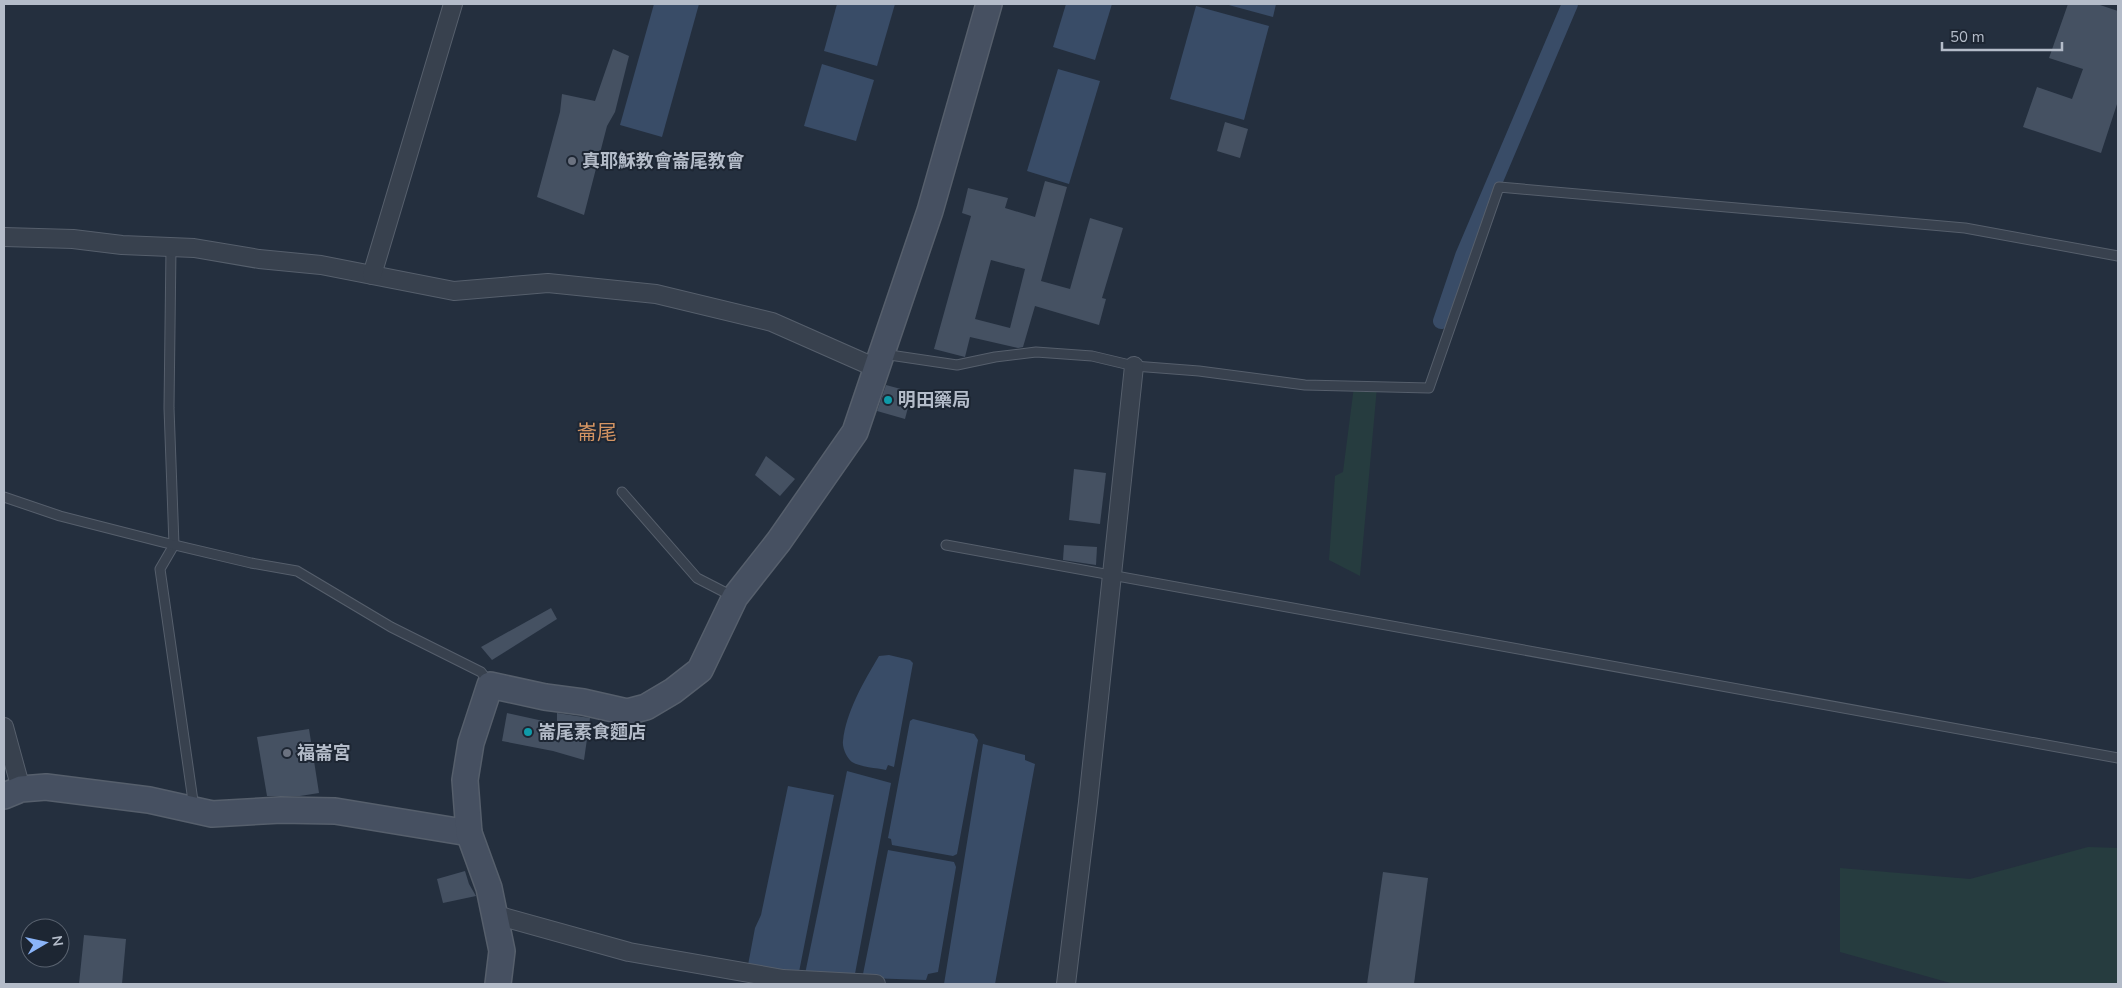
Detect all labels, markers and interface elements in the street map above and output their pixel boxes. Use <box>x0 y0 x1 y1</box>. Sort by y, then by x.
scale bar <box>1942 20 2062 52</box>
text: 50 m <box>1950 27 1985 47</box>
place label: 真耶穌教會崙尾教會 <box>582 149 745 173</box>
marker: 真耶穌教會崙尾教會 <box>566 155 578 167</box>
place label: 明田藥局 <box>898 388 970 412</box>
marker: 明田藥局 <box>882 394 894 406</box>
district label: 崙尾 <box>577 419 617 446</box>
place label: 崙尾素食麵店 <box>538 720 646 744</box>
marker: 崙尾素食麵店 <box>522 726 534 738</box>
place label: 福崙宮 <box>297 741 351 765</box>
marker: 福崙宮 <box>281 747 293 759</box>
north arrow <box>20 918 70 968</box>
text: N <box>47 934 68 948</box>

